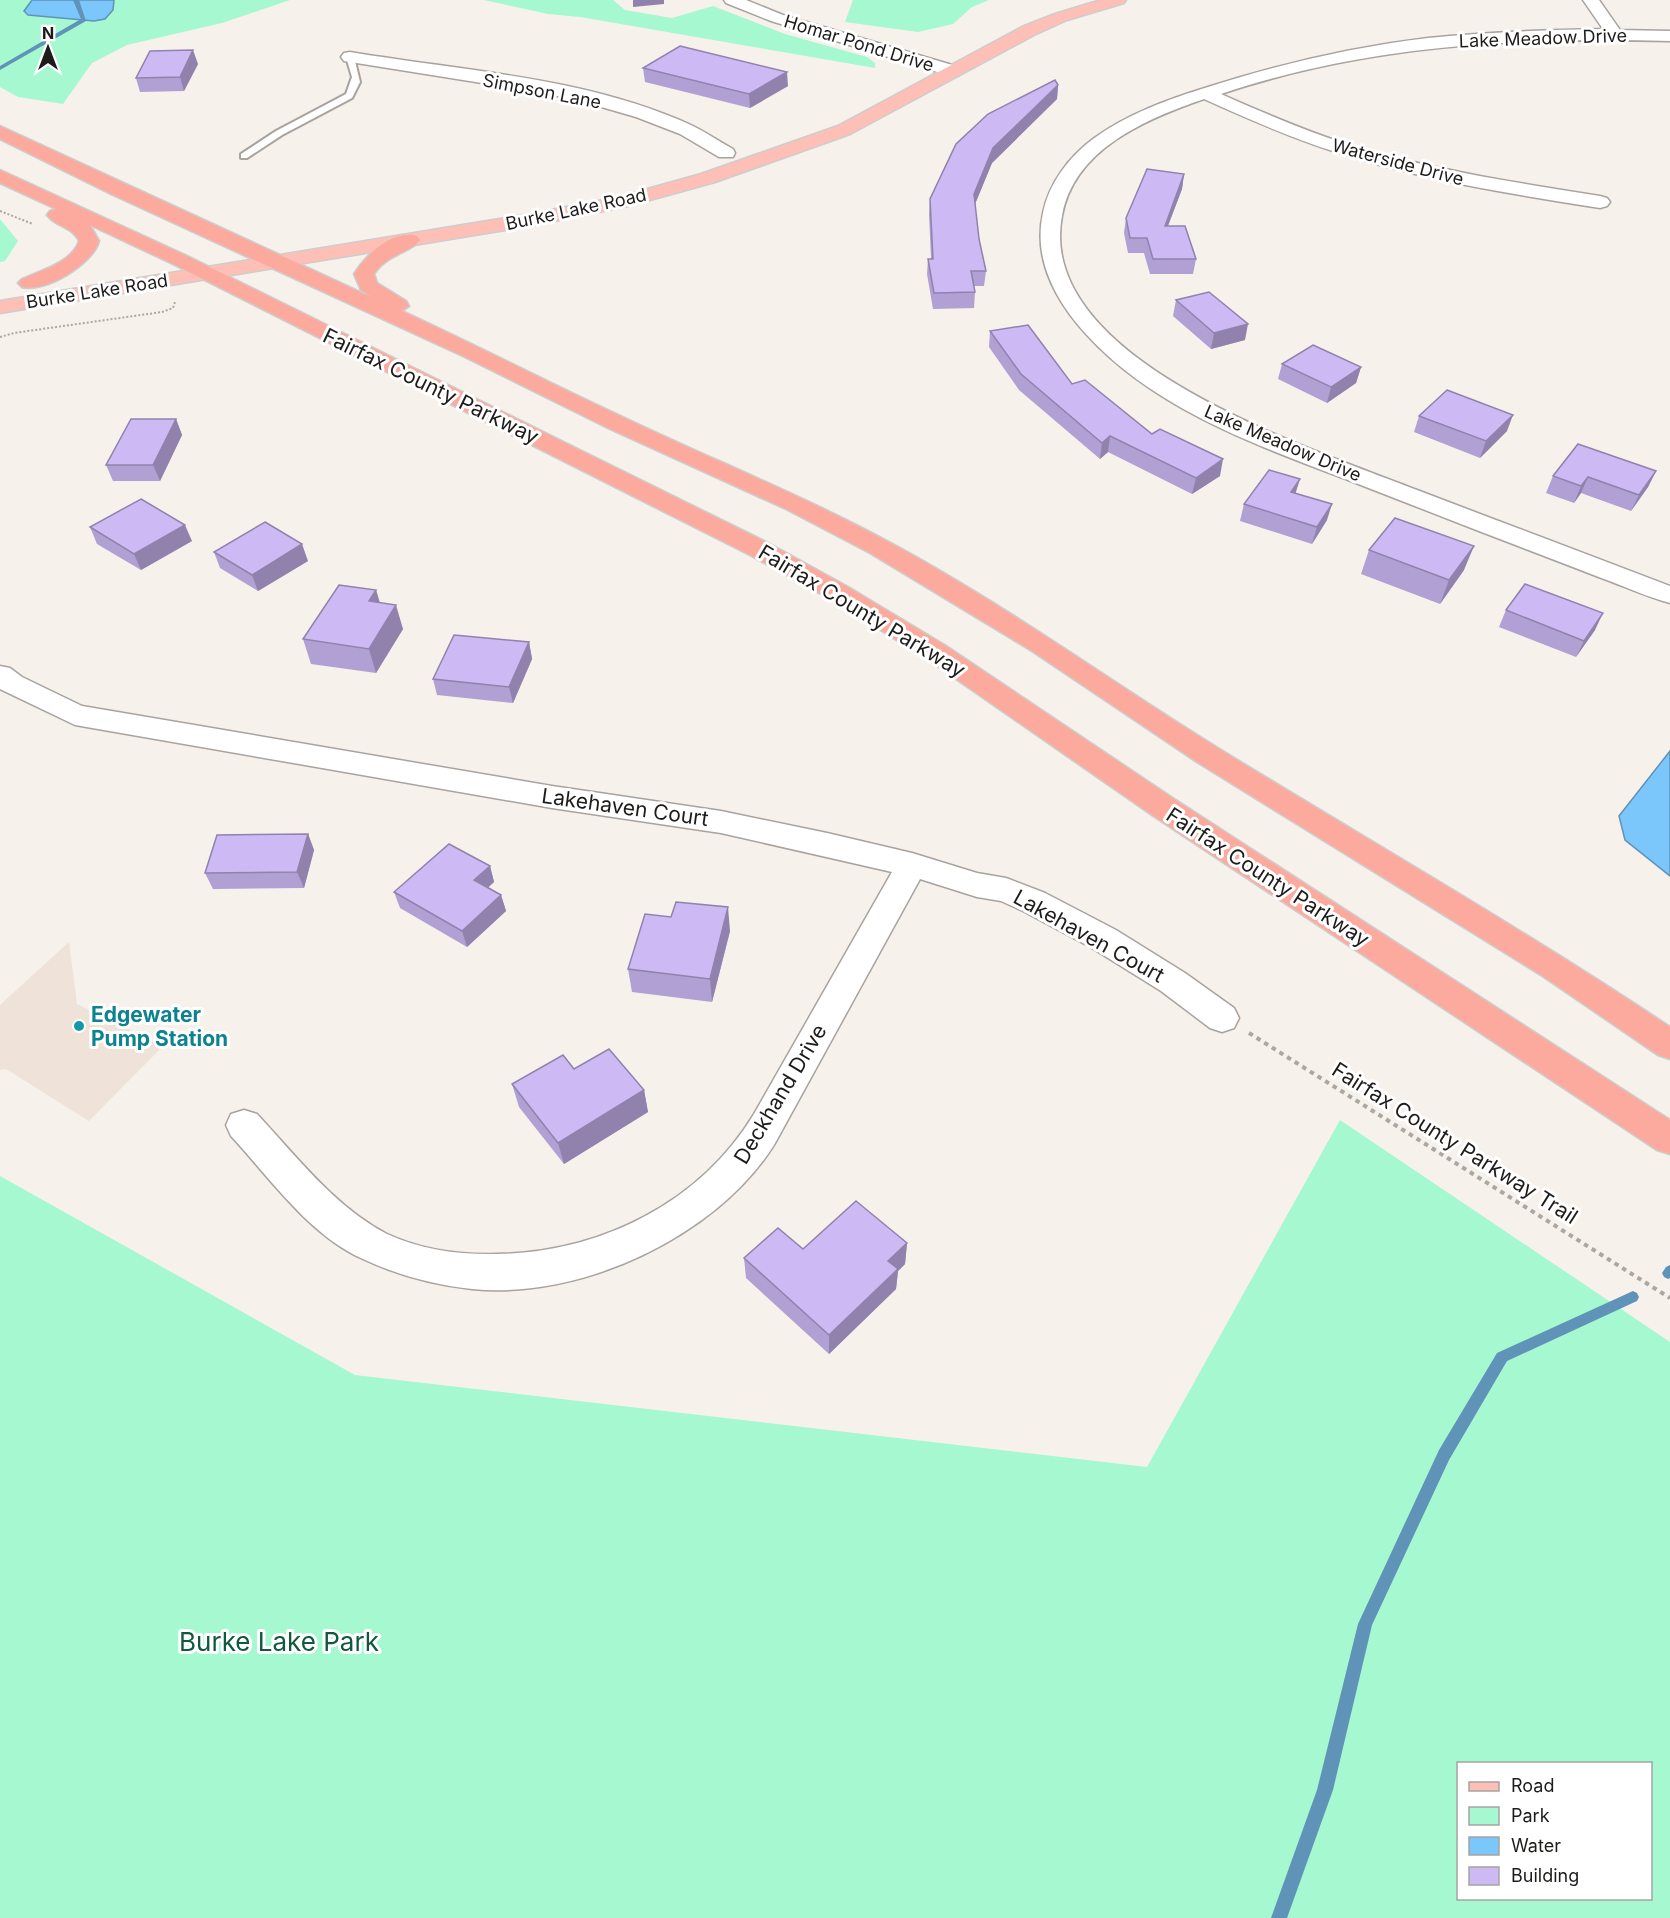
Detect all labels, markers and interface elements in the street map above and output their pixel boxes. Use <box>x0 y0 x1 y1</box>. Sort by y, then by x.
street label: Homar Pond Drive <box>782 10 936 76</box>
north arrow <box>18 18 78 78</box>
text: N <box>42 23 54 43</box>
street label: Lake Meadow Drive <box>1459 25 1627 51</box>
street label: Simpson Lane <box>481 69 603 113</box>
street label: Waterside Drive <box>1330 134 1466 190</box>
street label: Burke Lake Road <box>504 184 648 234</box>
street label: Burke Lake Road <box>25 269 169 313</box>
street label: Fairfax County Parkway <box>319 323 543 449</box>
street label: Lake Meadow Drive <box>1201 400 1365 486</box>
street label: Fairfax County Parkway <box>754 539 970 683</box>
street label: Lakehaven Court <box>540 783 710 831</box>
street label: Fairfax County Parkway <box>1162 802 1374 952</box>
street label: Lakehaven Court <box>1009 884 1169 988</box>
place label: Edgewater Pump Station <box>91 1002 228 1051</box>
marker: Edgewater Pump Station <box>72 1019 86 1033</box>
street label: Deckhand Drive <box>728 1020 832 1168</box>
street label: Fairfax County Parkway Trail <box>1328 1057 1582 1229</box>
park label: Burke Lake Park <box>179 1626 379 1657</box>
legend <box>1457 1762 1652 1900</box>
text: Road <box>1511 1775 1554 1796</box>
text: Park <box>1511 1805 1550 1826</box>
text: Water <box>1511 1835 1561 1856</box>
text: Building <box>1511 1865 1579 1886</box>

